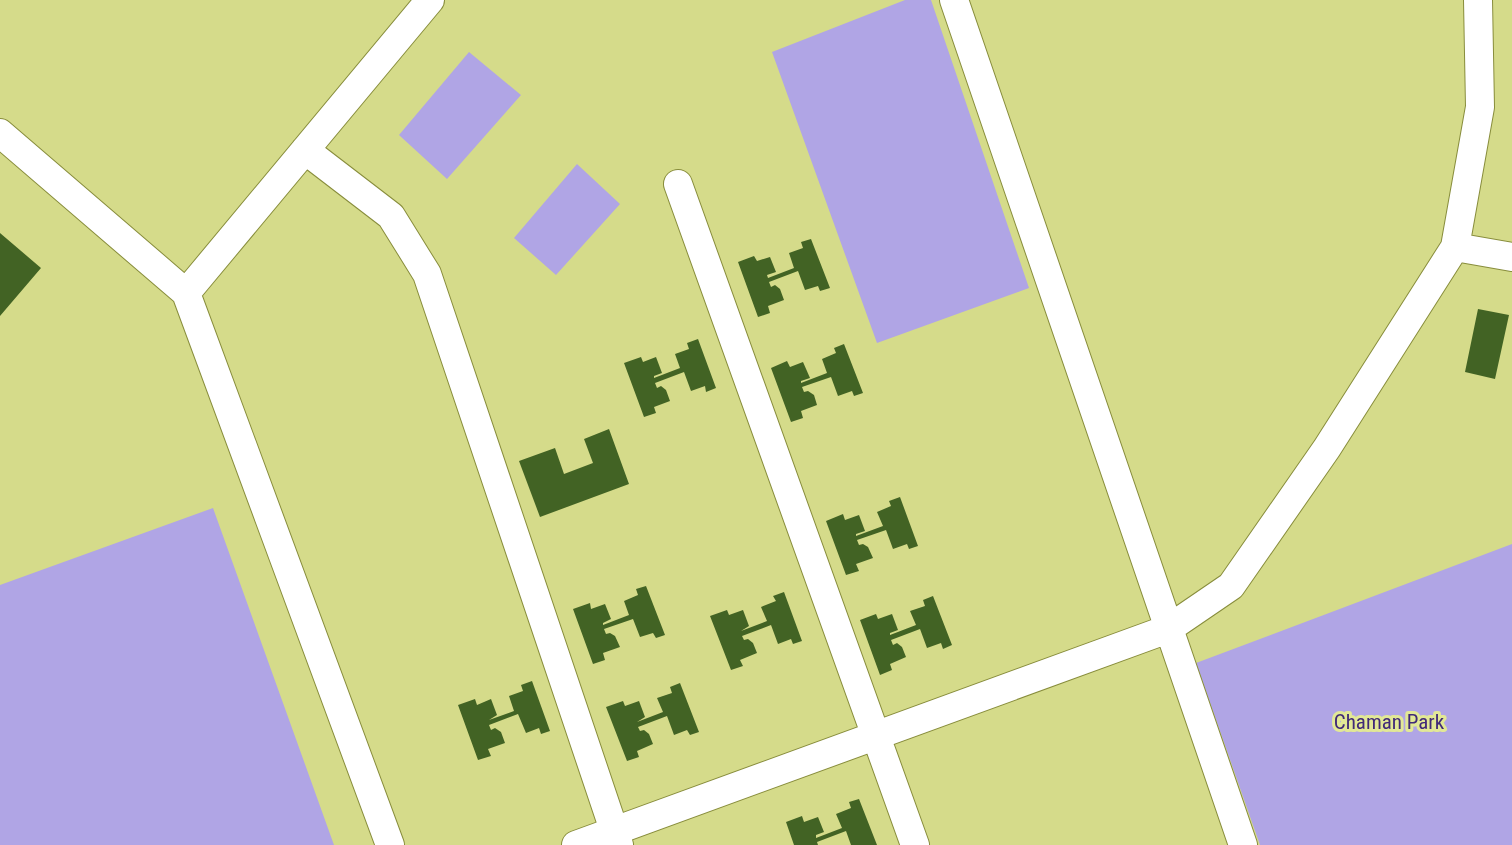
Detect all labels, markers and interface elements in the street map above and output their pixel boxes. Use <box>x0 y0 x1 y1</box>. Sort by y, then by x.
park label: Chaman Park <box>1334 710 1445 734</box>

